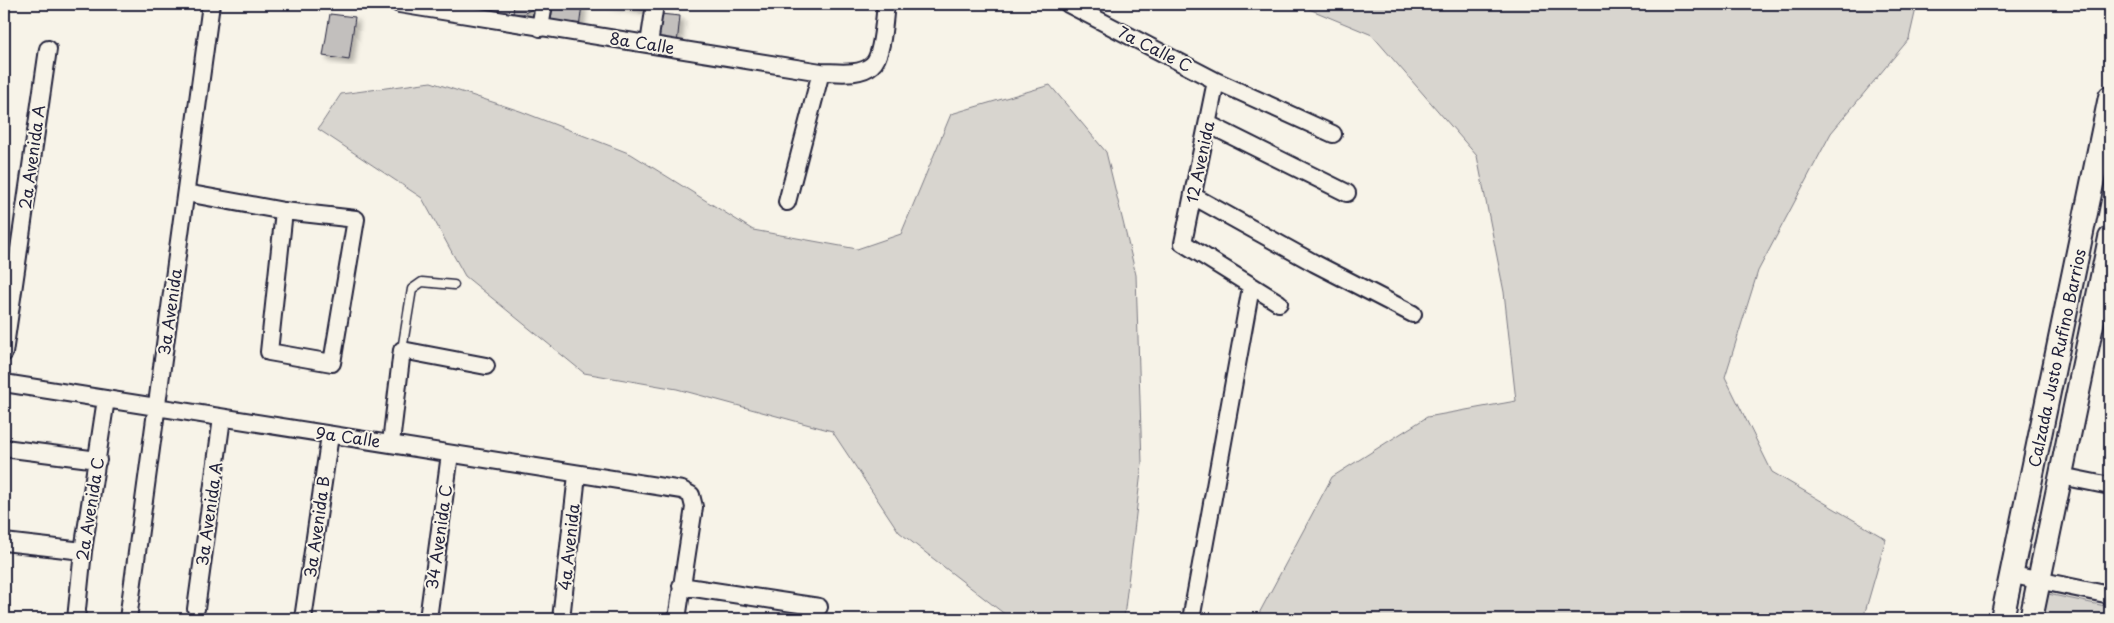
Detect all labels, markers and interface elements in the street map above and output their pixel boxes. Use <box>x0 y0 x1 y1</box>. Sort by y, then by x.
street label: 7a Calle C <box>1114 19 1197 77</box>
street label: 8a Calle <box>608 25 677 59</box>
street label: 2a Avenida A <box>12 103 50 211</box>
street label: 12 Avenida <box>1179 119 1219 205</box>
street label: Calzada Justo Rufino Barrios <box>2021 246 2091 469</box>
street label: 3a Avenida <box>151 267 187 357</box>
street label: 9a Calle <box>314 420 382 452</box>
street label: 2a Avenida C <box>69 455 109 562</box>
street label: 3a Avenida A <box>189 460 227 568</box>
street label: 3a Avenida B <box>297 474 335 579</box>
street label: 34 Avenida C <box>419 483 457 591</box>
street label: 4a Avenida <box>552 502 584 591</box>

